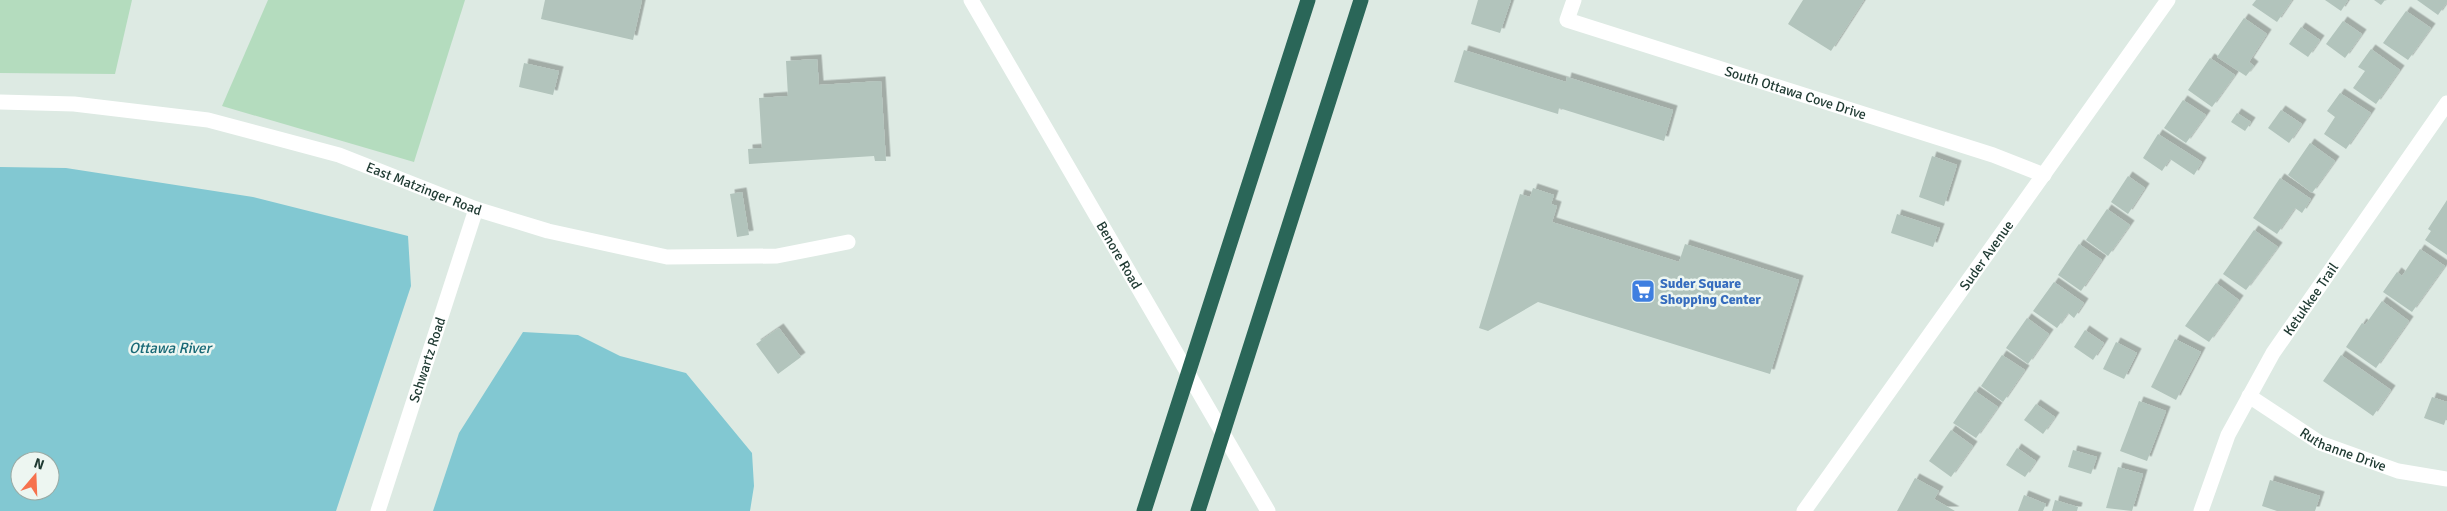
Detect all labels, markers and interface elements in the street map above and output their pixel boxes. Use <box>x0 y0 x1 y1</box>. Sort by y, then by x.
street label: South Ottawa Cove Drive <box>1722 63 1868 123</box>
street label: East Matzinger Road <box>364 159 484 219</box>
street label: Suder Avenue <box>1956 217 2017 294</box>
street label: Benore Road <box>1093 218 1145 292</box>
street label: Ketukkee Trail <box>2280 260 2342 339</box>
place label: Suder Square Shopping Center <box>1660 275 1761 308</box>
supermarket icon: Suder Square Shopping Center <box>1630 278 1656 304</box>
street label: Schwartz Road <box>406 315 449 405</box>
water label: Ottawa River <box>129 339 213 357</box>
street label: Ruthanne Drive <box>2296 424 2389 475</box>
north arrow <box>10 451 60 501</box>
text: N <box>32 455 46 474</box>

